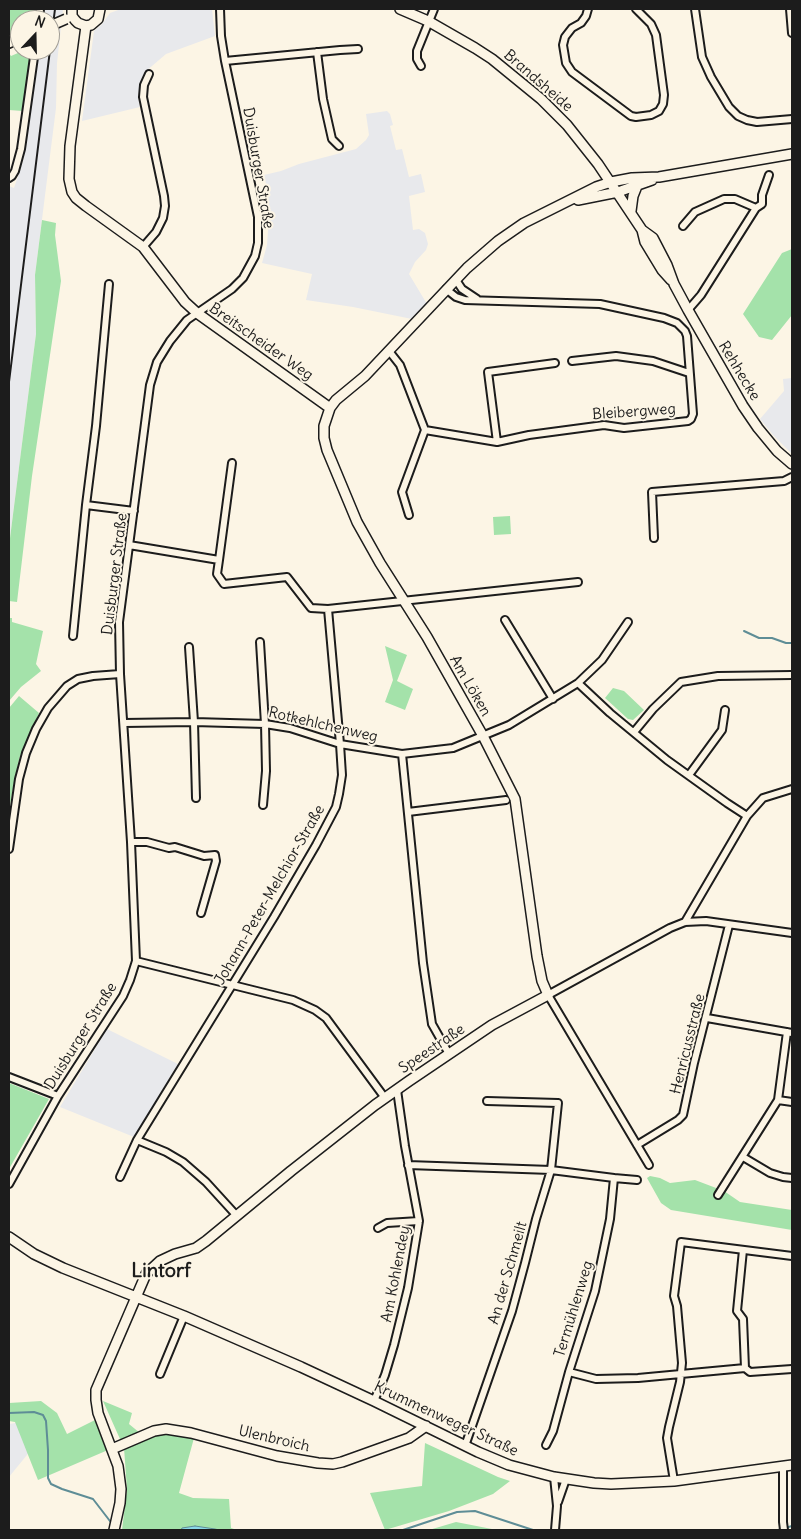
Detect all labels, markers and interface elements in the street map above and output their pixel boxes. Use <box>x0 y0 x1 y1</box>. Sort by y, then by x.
north arrow <box>10 10 60 60</box>
text: N <box>32 12 48 32</box>
street label: Brandsheide <box>500 46 576 116</box>
street label: Duisburger Straße <box>238 106 278 230</box>
street label: Breitscheider Weg <box>206 299 316 385</box>
street label: Rehhecke <box>714 338 764 404</box>
street label: Bleibergweg <box>592 400 676 424</box>
street label: Duisburger Straße <box>99 512 131 636</box>
street label: Am Löken <box>445 652 495 720</box>
street label: Rotkehlchenweg <box>267 704 379 746</box>
street label: Johann-Peter-Melchior-Straße <box>211 802 329 988</box>
street label: Duisburger Straße <box>41 979 121 1093</box>
street label: Henricusstraße <box>667 992 709 1096</box>
street label: Speestraße <box>396 1020 468 1078</box>
street label: An der Schmeilt <box>485 1220 531 1326</box>
street label: Am Kohlendey <box>378 1224 414 1324</box>
district label: Lintorf <box>131 1259 191 1283</box>
street label: Termühlenweg <box>551 1259 597 1359</box>
street label: Krummenweger Straße <box>371 1378 521 1460</box>
street label: Ulenbroich <box>237 1422 311 1456</box>

